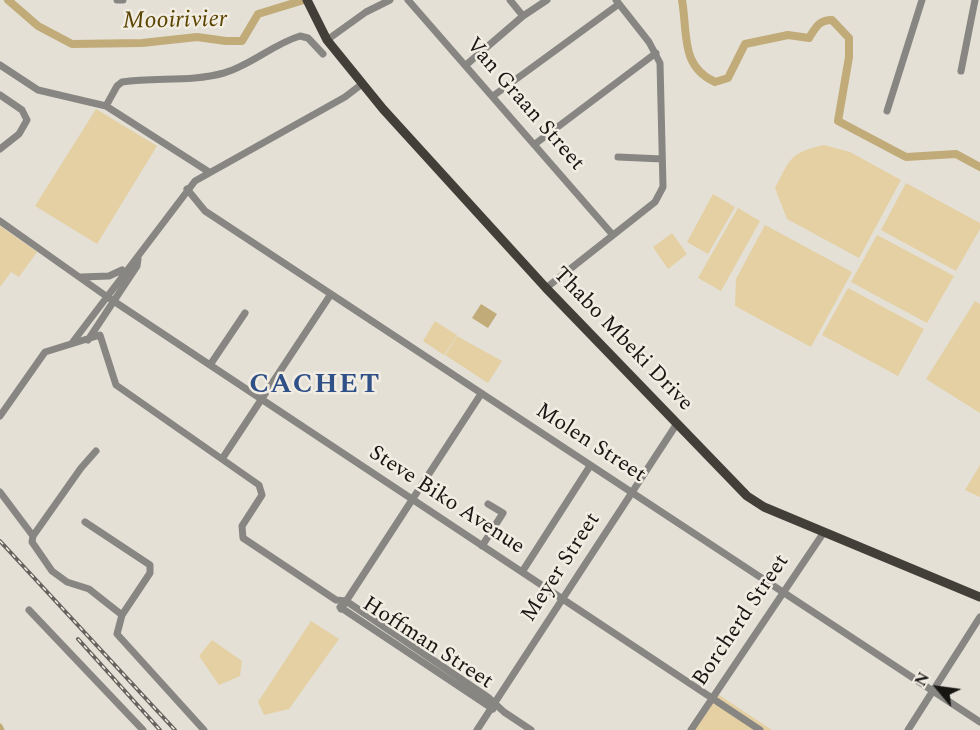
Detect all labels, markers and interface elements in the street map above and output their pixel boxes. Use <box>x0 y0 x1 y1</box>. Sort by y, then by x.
water label: Mooirivier <box>122 7 228 37</box>
street label: Van Graan Street <box>459 33 589 177</box>
street label: Thabo Mbeki Drive <box>546 262 698 418</box>
district label: CACHET <box>249 370 381 404</box>
street label: Molen Street <box>530 399 650 489</box>
street label: Steve Biko Avenue <box>363 441 529 561</box>
street label: Meyer Street <box>517 508 607 628</box>
street label: Borcherd Street <box>688 550 796 692</box>
street label: Hoffman Street <box>357 592 497 696</box>
north arrow <box>908 658 968 718</box>
text: N <box>909 668 936 691</box>

